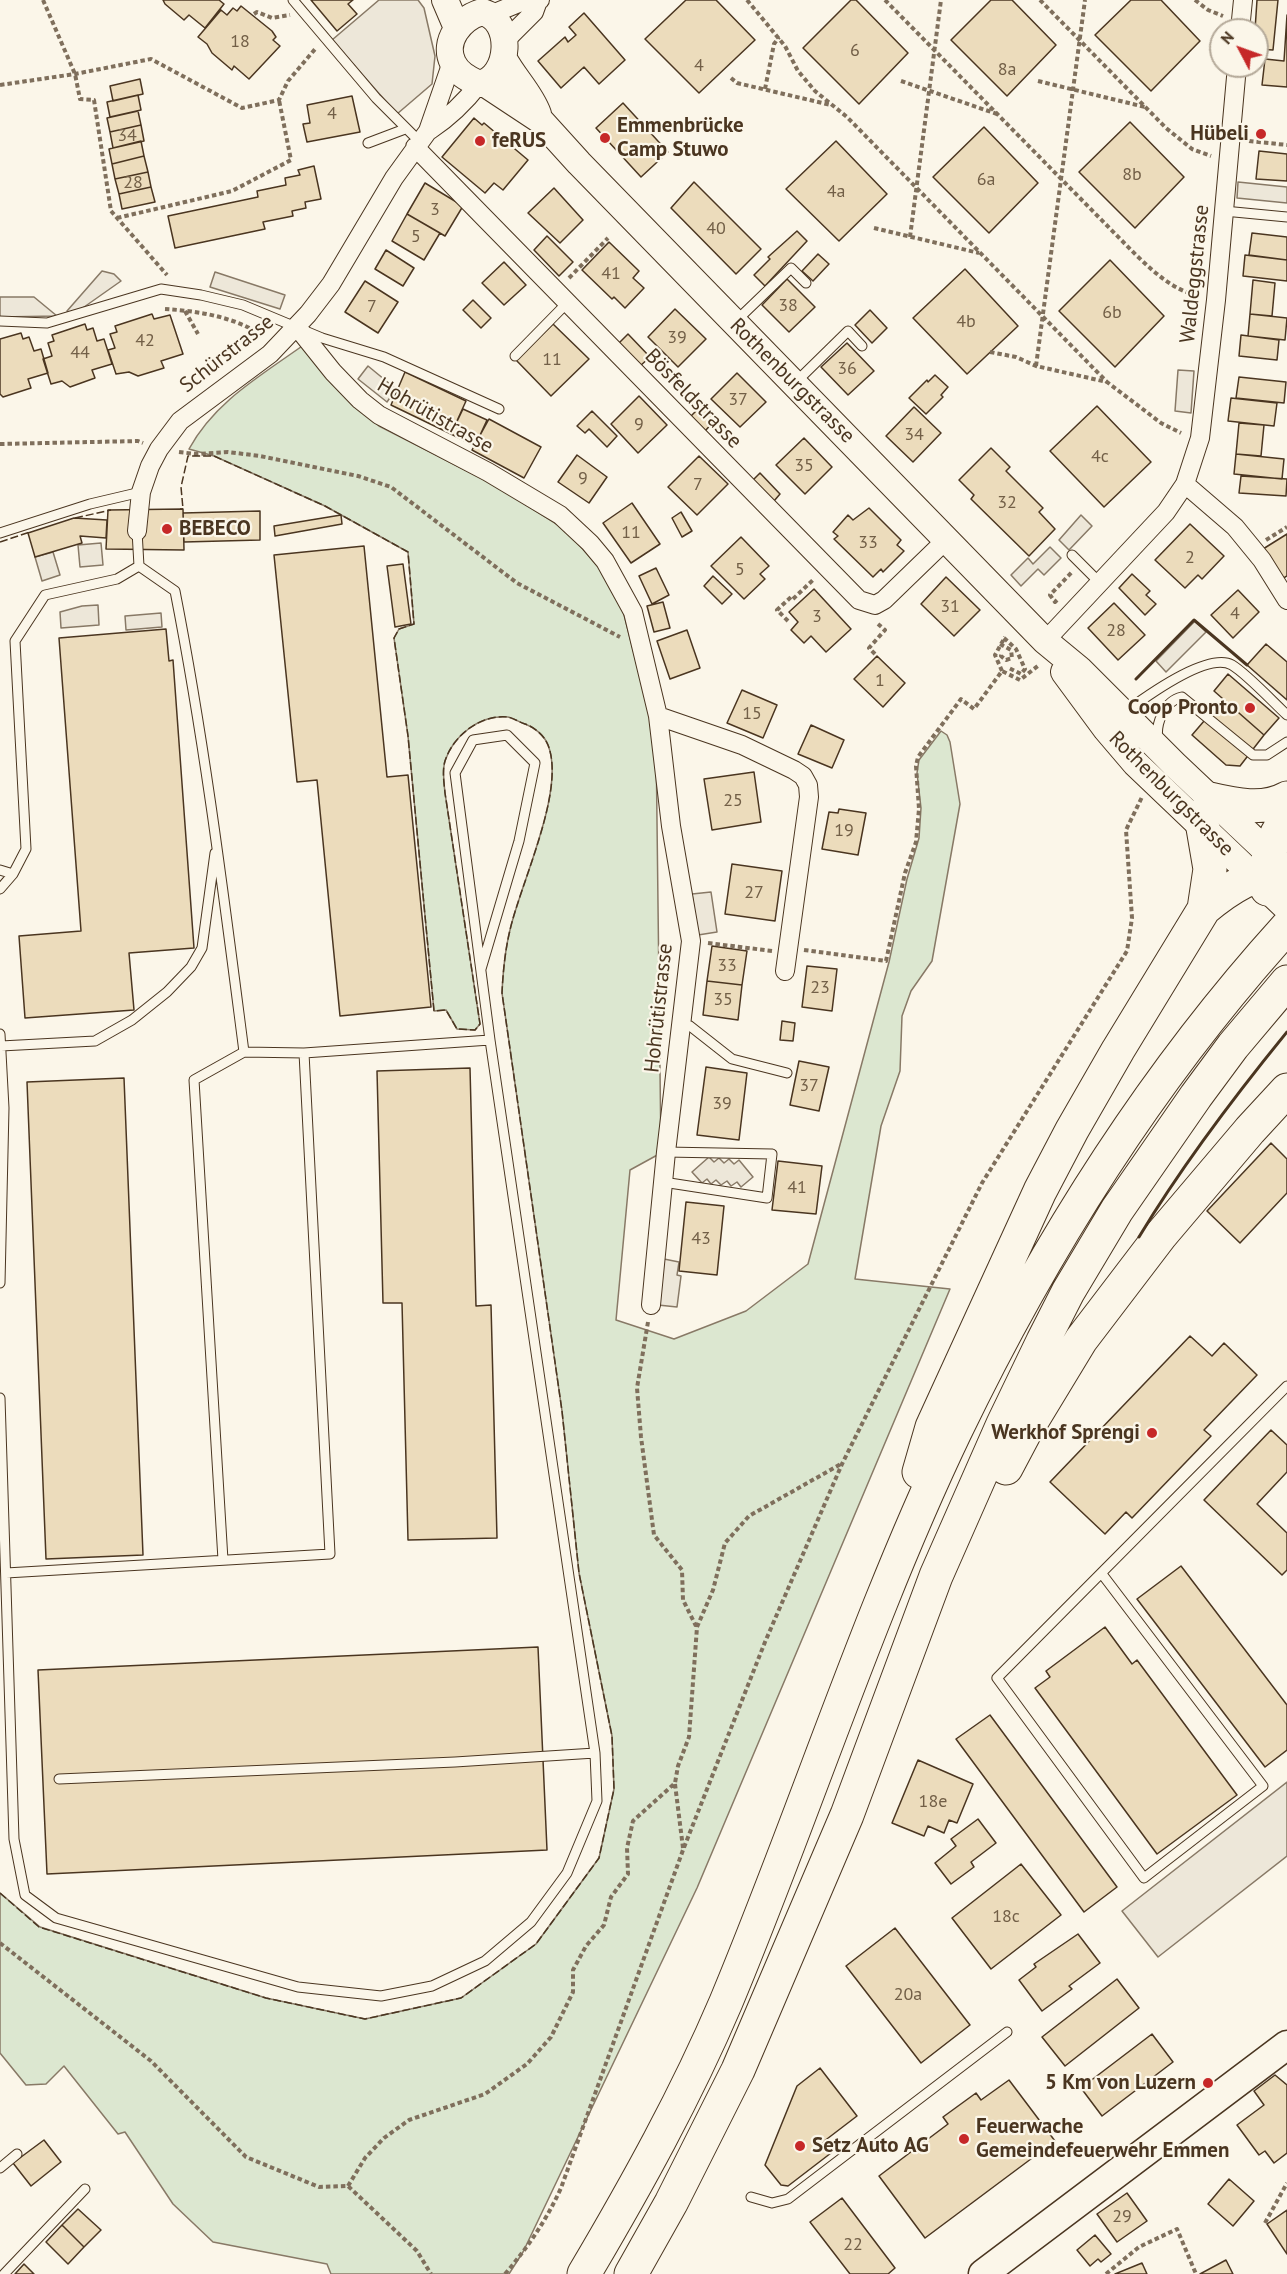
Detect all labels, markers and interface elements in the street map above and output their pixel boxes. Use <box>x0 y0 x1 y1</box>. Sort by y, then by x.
north arrow <box>1209 18 1269 78</box>
text: N <box>1216 27 1238 48</box>
house number: 18 <box>230 31 250 53</box>
house number: 6 <box>850 40 860 62</box>
house number: 4 <box>694 55 704 77</box>
house number: 8a <box>998 59 1016 81</box>
house number: 4 <box>327 103 337 125</box>
place label: Emmenbrücke Camp Stuwo <box>617 113 744 163</box>
place label: Hübeli <box>1190 121 1249 147</box>
house number: 34 <box>117 125 137 147</box>
marker: Hübeli <box>1254 127 1268 141</box>
place label: feRUS <box>492 128 546 154</box>
marker: Emmenbrücke Camp Stuwo <box>598 131 612 145</box>
marker: feRUS <box>473 134 487 148</box>
house number: 8b <box>1122 164 1142 186</box>
house number: 6a <box>977 169 995 191</box>
house number: 28 <box>123 172 143 194</box>
house number: 4a <box>827 181 845 203</box>
house number: 3 <box>430 199 440 221</box>
street label: Waldeggstrasse <box>1175 203 1215 345</box>
house number: 40 <box>706 218 726 240</box>
house number: 5 <box>411 226 421 248</box>
house number: 41 <box>601 263 621 285</box>
house number: 38 <box>778 295 798 317</box>
house number: 7 <box>367 296 377 318</box>
house number: 6b <box>1102 302 1122 324</box>
street label: Schürstrasse <box>175 309 279 399</box>
house number: 4b <box>956 311 976 333</box>
street label: Rothenburgstrasse <box>724 313 860 449</box>
house number: 39 <box>667 327 687 349</box>
house number: 42 <box>135 330 155 352</box>
house number: 44 <box>70 342 90 364</box>
street label: Bösfeldstrasse <box>639 344 747 454</box>
house number: 11 <box>542 349 562 371</box>
house number: 36 <box>837 358 857 380</box>
street label: Hohrütistrasse <box>372 373 498 459</box>
house number: 37 <box>728 389 748 411</box>
house number: 9 <box>634 414 644 436</box>
house number: 34 <box>904 424 924 446</box>
house number: 4c <box>1091 446 1109 468</box>
house number: 35 <box>794 455 814 477</box>
house number: 9 <box>578 468 588 490</box>
house number: 7 <box>693 474 703 496</box>
house number: 32 <box>997 492 1017 514</box>
place label: BEBECO <box>179 516 251 542</box>
marker: BEBECO <box>160 522 174 536</box>
house number: 11 <box>621 522 641 544</box>
house number: 33 <box>858 532 878 554</box>
house number: 2 <box>1185 547 1195 569</box>
house number: 5 <box>735 559 745 581</box>
house number: 31 <box>940 596 960 618</box>
house number: 4 <box>1230 603 1240 625</box>
house number: 3 <box>812 606 822 628</box>
house number: 28 <box>1106 620 1126 642</box>
house number: 1 <box>875 670 885 692</box>
place label: Coop Pronto <box>1128 695 1238 721</box>
marker: Coop Pronto <box>1243 701 1257 715</box>
house number: 15 <box>742 703 762 725</box>
street label: Rothenburgstrasse <box>1103 726 1239 862</box>
house number: 25 <box>723 790 743 812</box>
house number: 19 <box>834 820 854 842</box>
house number: 27 <box>744 882 764 904</box>
street label: Hohrütistrasse <box>640 942 678 1074</box>
house number: 33 <box>717 955 737 977</box>
house number: 23 <box>810 977 830 999</box>
house number: 35 <box>713 989 733 1011</box>
house number: 37 <box>799 1075 819 1097</box>
house number: 39 <box>712 1093 732 1115</box>
house number: 41 <box>787 1177 807 1199</box>
house number: 43 <box>691 1228 711 1250</box>
place label: Werkhof Sprengi <box>991 1420 1140 1446</box>
marker: Werkhof Sprengi <box>1145 1426 1159 1440</box>
house number: 18e <box>919 1791 947 1813</box>
house number: 18c <box>992 1906 1020 1928</box>
house number: 20a <box>894 1984 922 2006</box>
place label: 5 Km von Luzern <box>1045 2070 1196 2096</box>
marker: 5 Km von Luzern <box>1201 2076 1215 2090</box>
place label: Feuerwache Gemeindefeuerwehr Emmen <box>976 2114 1229 2164</box>
marker: Feuerwache Gemeindefeuerwehr Emmen <box>957 2132 971 2146</box>
place label: Setz Auto AG <box>812 2133 929 2159</box>
marker: Setz Auto AG <box>793 2139 807 2153</box>
house number: 29 <box>1112 2206 1132 2228</box>
house number: 22 <box>843 2234 863 2256</box>

